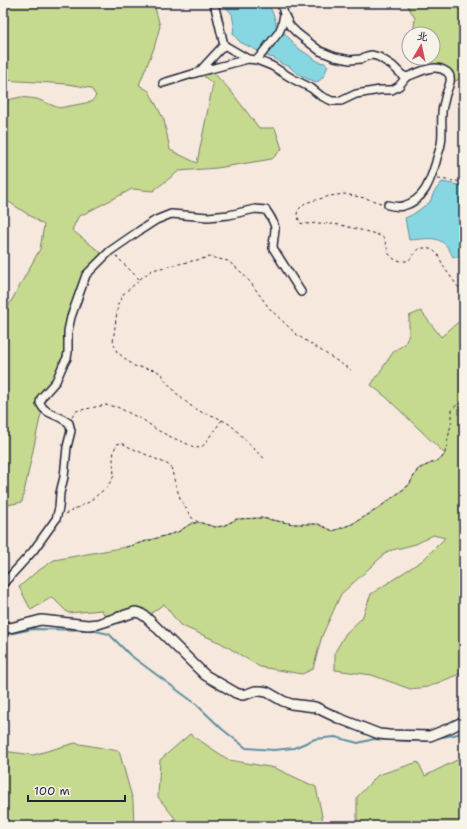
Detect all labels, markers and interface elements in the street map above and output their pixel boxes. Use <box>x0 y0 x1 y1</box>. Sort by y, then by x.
north arrow <box>401 26 441 66</box>
text: 北 <box>416 28 429 45</box>
scale bar <box>28 777 125 803</box>
text: 100 m <box>34 783 70 799</box>

